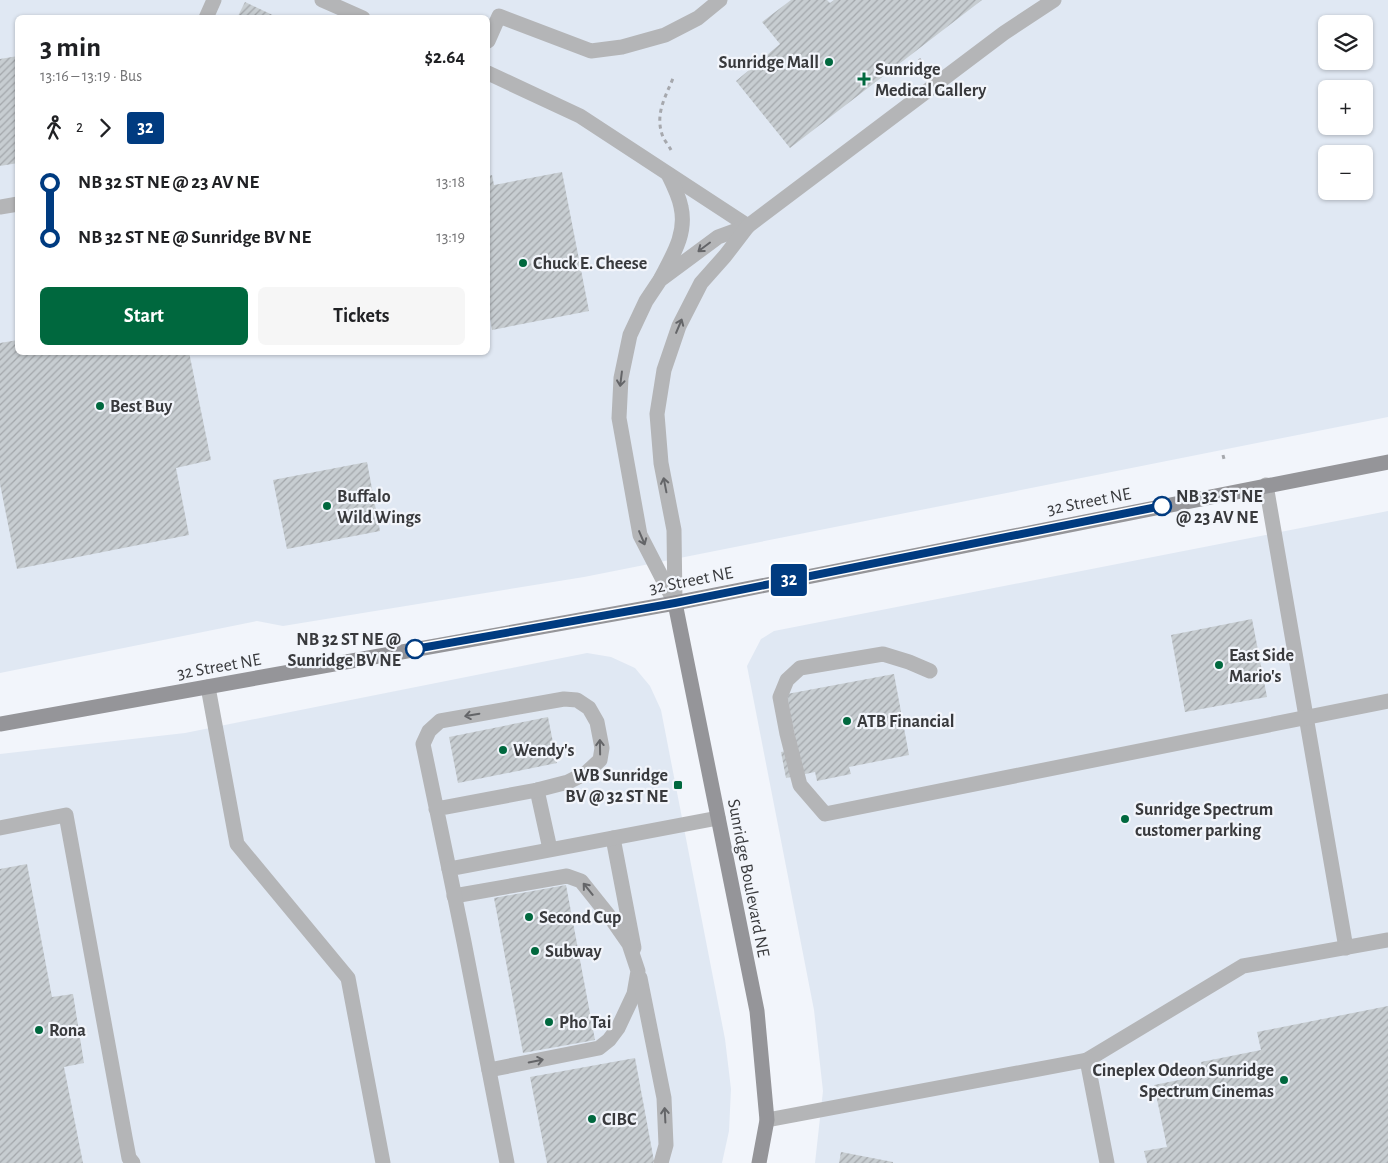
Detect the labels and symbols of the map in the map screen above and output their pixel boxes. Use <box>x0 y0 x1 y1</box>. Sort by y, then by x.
place label: Sunridge Mall <box>718 54 819 72</box>
marker: Sunridge Mall <box>823 56 835 68</box>
place label: Sunridge Medical Gallery <box>875 61 987 100</box>
marker: Sunridge Medical Gallery <box>857 72 871 86</box>
one-way arrow <box>698 241 711 252</box>
place label: Chuck E. Cheese <box>533 255 647 273</box>
marker: Chuck E. Cheese <box>517 257 529 269</box>
one-way arrow <box>675 319 685 334</box>
one-way arrow <box>616 370 626 386</box>
place label: Best Buy <box>110 398 173 416</box>
marker: Best Buy <box>94 400 106 412</box>
one-way arrow <box>660 477 670 493</box>
street label: 32 Street NE <box>1046 485 1133 519</box>
place label: Buffalo Wild Wings <box>337 488 421 527</box>
place label: NB 32 ST NE @ 23 AV NE <box>1176 488 1263 527</box>
marker: NB 32 ST NE @ 23 AV NE <box>1152 496 1172 516</box>
marker: Buffalo Wild Wings <box>321 500 333 512</box>
one-way arrow <box>638 530 648 545</box>
street label: 32 Street NE <box>648 564 735 598</box>
line badge: 32 <box>766 564 812 596</box>
place label: NB 32 ST NE @ Sunridge BV NE <box>287 631 401 670</box>
marker: NB 32 ST NE @ Sunridge BV NE <box>405 639 425 659</box>
place label: East Side Mario's <box>1229 647 1294 686</box>
street label: 32 Street NE <box>176 651 263 683</box>
marker: East Side Mario's <box>1213 659 1225 671</box>
one-way arrow <box>464 711 480 721</box>
place label: ATB Financial <box>857 713 955 731</box>
marker: ATB Financial <box>841 715 853 727</box>
one-way arrow <box>596 740 605 756</box>
place label: Wendy's <box>513 742 575 760</box>
marker: Wendy's <box>497 744 509 756</box>
place label: WB Sunridge BV @ 32 ST NE <box>565 767 668 806</box>
marker: WB Sunridge BV @ 32 ST NE <box>672 779 684 791</box>
street label: Sunridge Boulevard NE <box>724 797 772 959</box>
place label: Sunridge Spectrum customer parking <box>1135 801 1273 840</box>
marker: Sunridge Spectrum customer parking <box>1119 813 1131 825</box>
one-way arrow <box>582 883 593 896</box>
place label: Second Cup <box>539 909 621 927</box>
marker: Second Cup <box>523 911 535 923</box>
place label: Subway <box>545 943 602 961</box>
marker: Subway <box>529 945 541 957</box>
place label: Pho Tai <box>559 1014 611 1032</box>
marker: Pho Tai <box>543 1016 555 1028</box>
place label: Rona <box>49 1022 86 1040</box>
marker: Rona <box>33 1024 45 1036</box>
one-way arrow <box>528 1055 544 1065</box>
place label: Cineplex Odeon Sunridge Spectrum Cinemas <box>1092 1062 1274 1101</box>
marker: Cineplex Odeon Sunridge Spectrum Cinemas <box>1278 1074 1290 1086</box>
one-way arrow <box>660 1107 669 1123</box>
place label: CIBC <box>602 1111 637 1129</box>
marker: CIBC <box>586 1113 598 1125</box>

